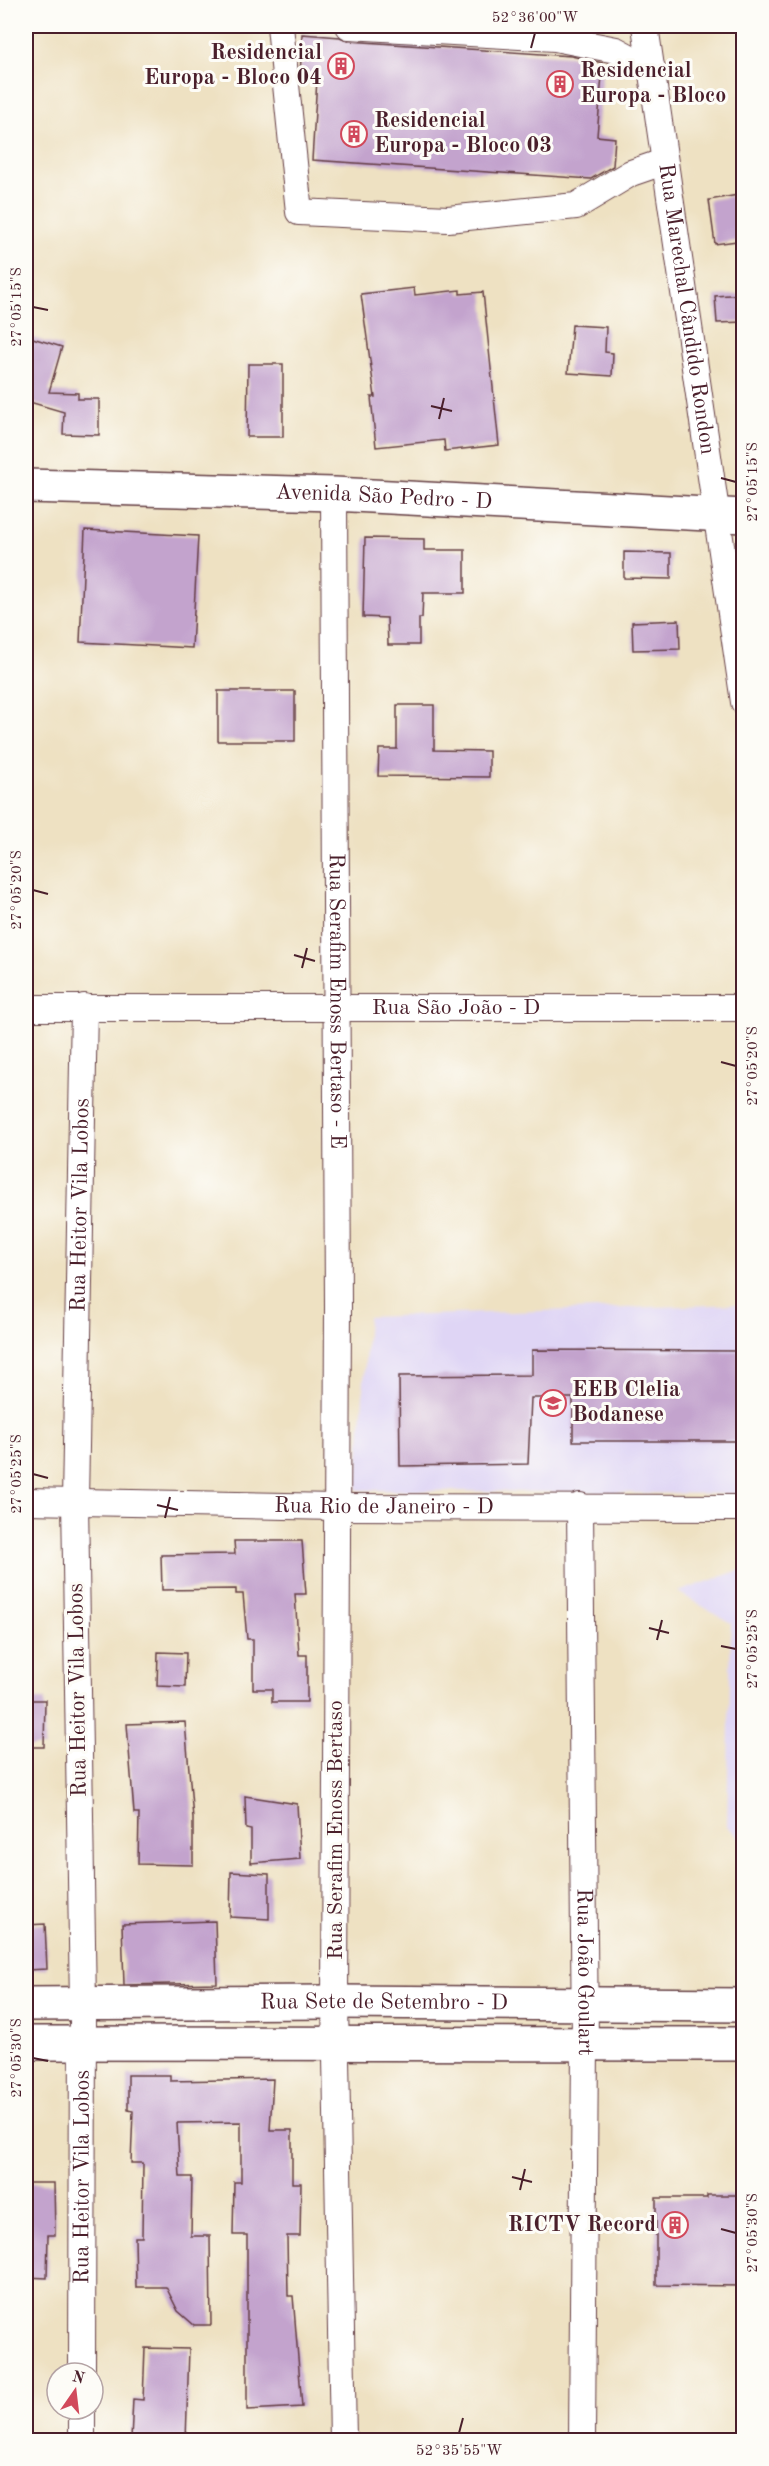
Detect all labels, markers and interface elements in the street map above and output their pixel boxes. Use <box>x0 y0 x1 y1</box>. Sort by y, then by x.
text: 52°36'00"W <box>492 11 578 26</box>
place label: Residencial Europa - Bloco 04 <box>144 42 322 89</box>
building icon: Residencial Europa - Bloco 04 <box>326 51 356 81</box>
place label: Residencial Europa - Bloco <box>580 60 726 107</box>
building icon: Residencial Europa - Bloco <box>545 69 575 99</box>
place label: Residencial Europa - Bloco 03 <box>374 110 552 157</box>
building icon: Residencial Europa - Bloco 03 <box>339 119 369 149</box>
street label: Rua Marechal Cândido Rondon <box>654 162 719 456</box>
text: 27°05'15"S <box>10 267 25 347</box>
text: 27°05'15"S <box>746 442 761 522</box>
street label: Avenida São Pedro - D <box>275 481 493 513</box>
text: 27°05'20"S <box>10 850 25 930</box>
street label: Rua Serafim Enoss Bertaso - E <box>325 853 348 1149</box>
street label: Rua São João - D <box>372 997 540 1019</box>
text: 27°05'20"S <box>746 1026 761 1106</box>
street label: Rua Heitor Vila Lobos <box>67 1098 93 1312</box>
place label: EEB Clelia Bodanese <box>572 1379 680 1426</box>
school or university icon: EEB Clelia Bodanese <box>538 1388 568 1418</box>
text: 27°05'25"S <box>10 1434 25 1514</box>
street label: Rua Rio de Janeiro - D <box>274 1495 494 1518</box>
street label: Rua Heitor Vila Lobos <box>65 1583 91 1797</box>
text: 27°05'25"S <box>746 1609 761 1689</box>
street label: Rua Serafim Enoss Bertaso <box>325 1700 347 1960</box>
street label: Rua João Goulart <box>573 1888 596 2056</box>
street label: Rua Sete de Setembro - D <box>260 1991 508 2014</box>
text: 27°05'30"S <box>10 2018 25 2098</box>
street label: Rua Heitor Vila Lobos <box>71 2070 94 2284</box>
text: 27°05'30"S <box>746 2193 761 2273</box>
building icon: RICTV Record <box>660 2210 690 2240</box>
place label: RICTV Record <box>508 2214 656 2236</box>
north arrow <box>45 2361 105 2421</box>
text: N <box>70 2369 87 2388</box>
text: 52°35'55"W <box>416 2444 502 2459</box>

